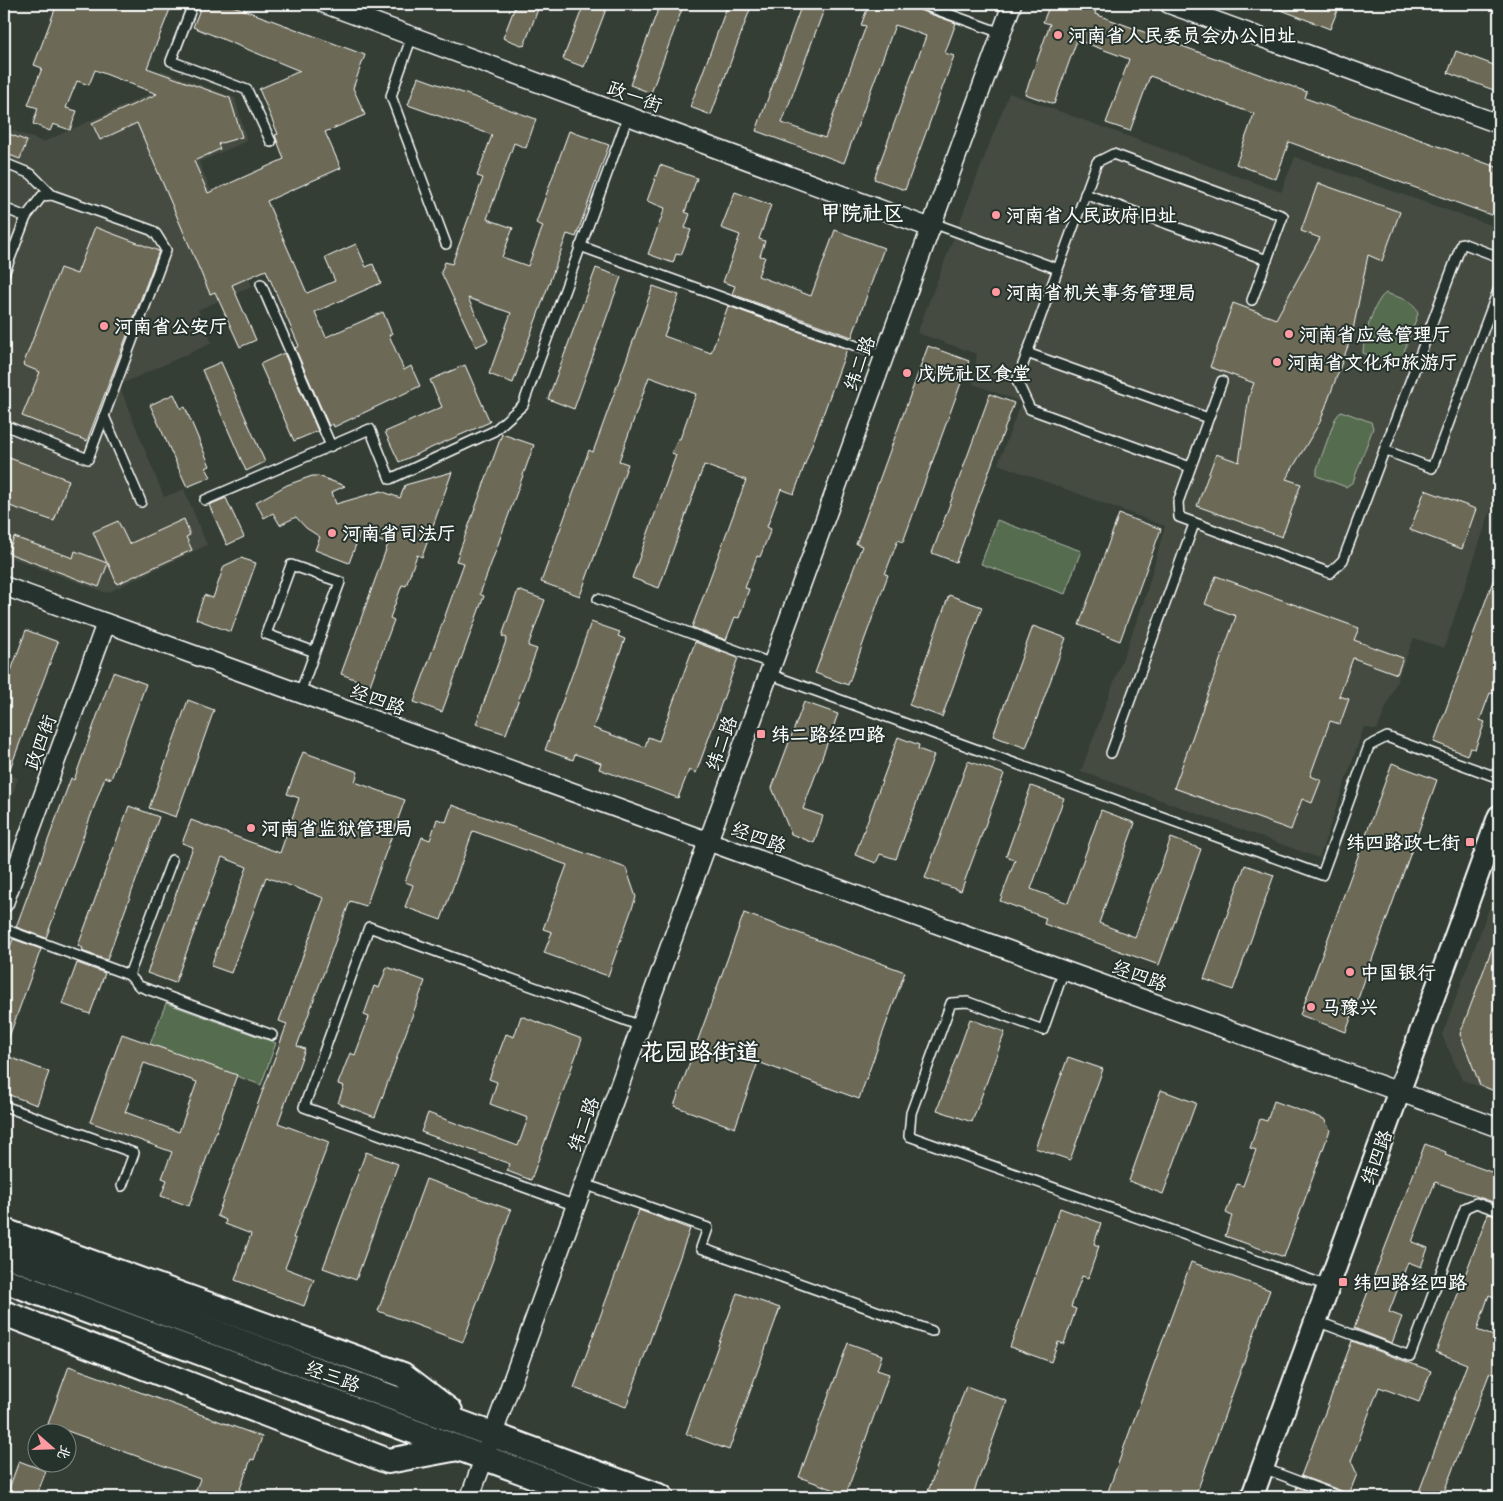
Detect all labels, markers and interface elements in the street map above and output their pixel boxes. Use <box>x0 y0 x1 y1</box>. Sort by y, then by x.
place label: 河南省人民委员会办公旧址 <box>1068 19 1296 52</box>
marker: 河南省人民委员会办公旧址 <box>1052 29 1064 41</box>
street label: 政一街 <box>602 71 667 122</box>
district label: 甲院社区 <box>820 194 904 232</box>
place label: 河南省人民政府旧址 <box>1006 199 1177 232</box>
marker: 河南省人民政府旧址 <box>990 209 1002 221</box>
place label: 河南省机关事务管理局 <box>1006 276 1196 309</box>
marker: 河南省机关事务管理局 <box>990 286 1002 298</box>
place label: 河南省公安厅 <box>114 310 228 343</box>
place label: 河南省应急管理厅 <box>1299 318 1451 351</box>
marker: 河南省公安厅 <box>98 320 110 332</box>
marker: 河南省应急管理厅 <box>1283 328 1295 340</box>
street label: 纬二路 <box>834 331 885 396</box>
place label: 河南省文化和旅游厅 <box>1287 346 1458 379</box>
marker: 河南省文化和旅游厅 <box>1271 356 1283 368</box>
place label: 戊院社区食堂 <box>917 357 1031 390</box>
marker: 戊院社区食堂 <box>901 367 913 379</box>
place label: 河南省司法厅 <box>342 517 456 550</box>
marker: 河南省司法厅 <box>326 527 338 539</box>
street label: 经四路 <box>345 674 410 725</box>
street label: 政四街 <box>15 710 66 775</box>
street label: 纬二路 <box>696 711 747 776</box>
place label: 纬二路经四路 <box>771 718 885 751</box>
marker: 纬二路经四路 <box>755 728 767 740</box>
place label: 河南省监狱管理局 <box>261 812 413 845</box>
street label: 经四路 <box>726 812 791 863</box>
marker: 河南省监狱管理局 <box>245 822 257 834</box>
place label: 纬四路政七街 <box>1346 826 1460 859</box>
marker: 纬四路政七街 <box>1464 836 1476 848</box>
street label: 经四路 <box>1107 950 1172 1001</box>
place label: 中国银行 <box>1360 956 1436 989</box>
marker: 中国银行 <box>1344 966 1356 978</box>
place label: 马豫兴 <box>1321 991 1378 1024</box>
marker: 马豫兴 <box>1305 1001 1317 1013</box>
district label: 花园路街道 <box>640 1031 760 1073</box>
street label: 纬二路 <box>558 1092 609 1157</box>
street label: 纬四路 <box>1351 1125 1402 1190</box>
place label: 纬四路经四路 <box>1353 1266 1467 1299</box>
marker: 纬四路经四路 <box>1337 1276 1349 1288</box>
street label: 经三路 <box>300 1351 365 1402</box>
north arrow <box>28 1424 78 1474</box>
text: 北 <box>50 1441 78 1463</box>

